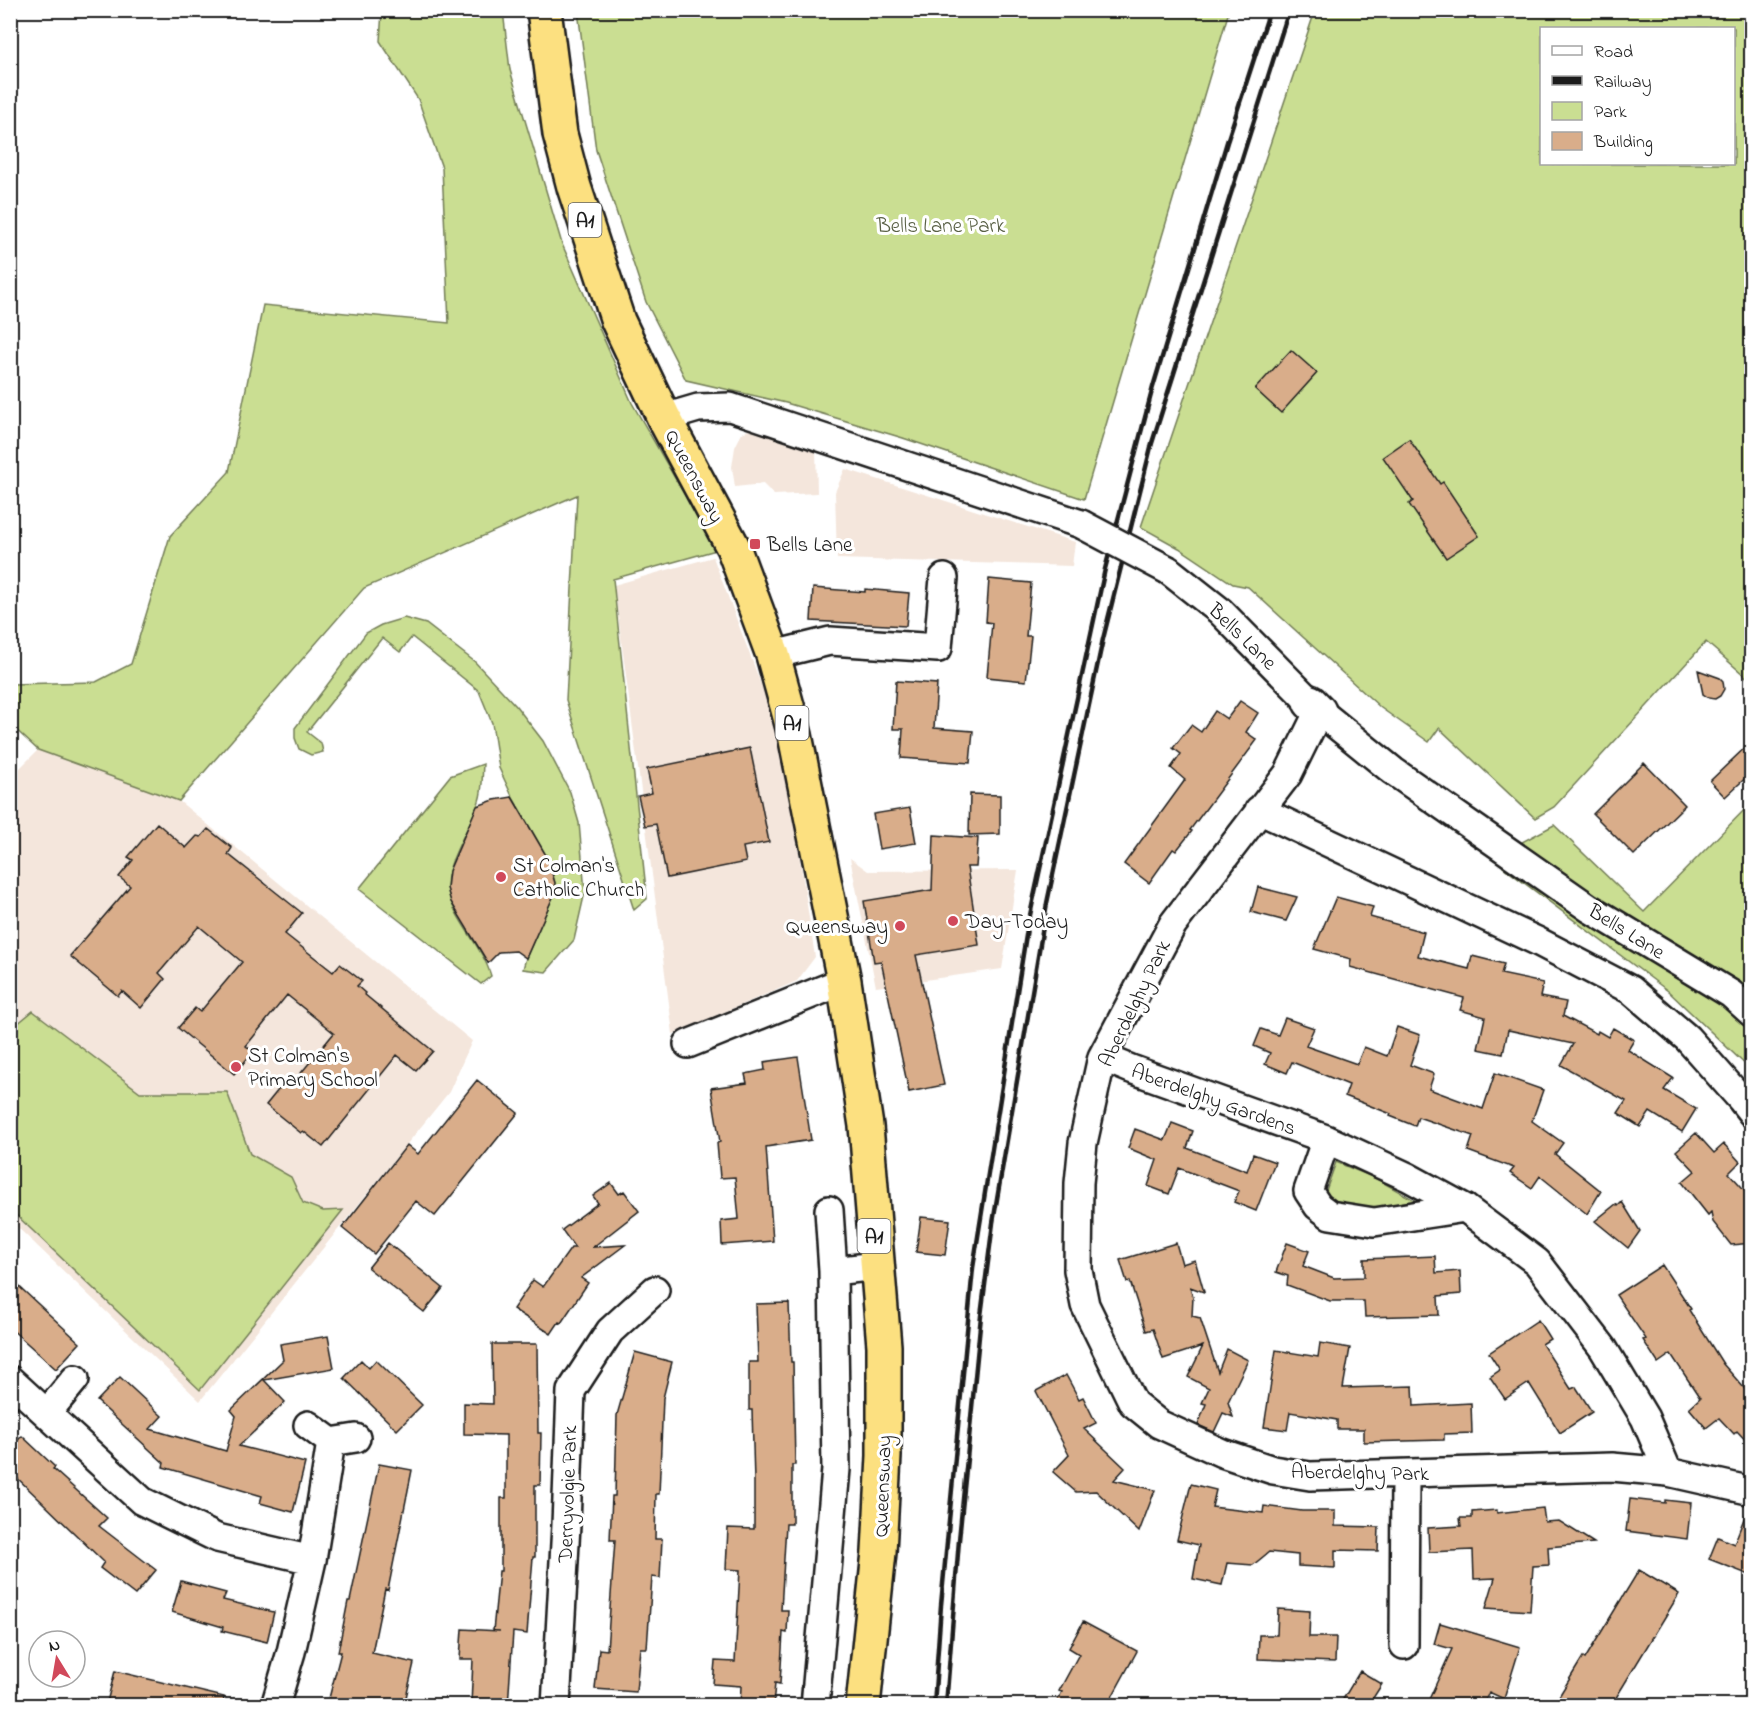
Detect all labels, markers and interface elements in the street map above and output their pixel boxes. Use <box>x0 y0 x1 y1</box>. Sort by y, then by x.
legend <box>1540 27 1735 165</box>
text: Road <box>1594 40 1633 66</box>
text: Railway <box>1594 70 1651 96</box>
text: Park <box>1594 100 1627 126</box>
text: Building <box>1593 130 1653 157</box>
road number: A1 <box>568 203 602 237</box>
park label: Bells Lane Park <box>876 212 1006 242</box>
street label: Queensway <box>654 425 730 530</box>
place label: Bells Lane <box>766 531 853 561</box>
marker: Bells Lane <box>748 537 762 551</box>
street label: Bells Lane <box>1200 596 1283 678</box>
road number: A1 <box>776 706 808 740</box>
place label: St Colman's Catholic Church <box>513 852 644 906</box>
marker: St Colman's Catholic Church <box>494 870 508 884</box>
street label: Bells Lane <box>1581 897 1671 968</box>
place label: Day-Today <box>964 908 1068 940</box>
place label: Queensway <box>786 913 888 945</box>
marker: Day-Today <box>946 914 960 928</box>
marker: Queensway <box>893 919 907 933</box>
street label: Aberdelghy Park <box>1092 935 1182 1073</box>
place label: St Colman's Primary School <box>248 1042 378 1098</box>
street label: Aberdelghy Gardens <box>1126 1057 1300 1147</box>
marker: St Colman's Primary School <box>229 1060 243 1074</box>
road number: A1 <box>858 1219 890 1253</box>
street label: Derryvolgie Park <box>552 1424 588 1564</box>
street label: Queensway <box>867 1435 903 1538</box>
street label: Aberdelghy Park <box>1291 1458 1430 1492</box>
north arrow <box>27 1629 87 1689</box>
text: N <box>47 1633 62 1659</box>

